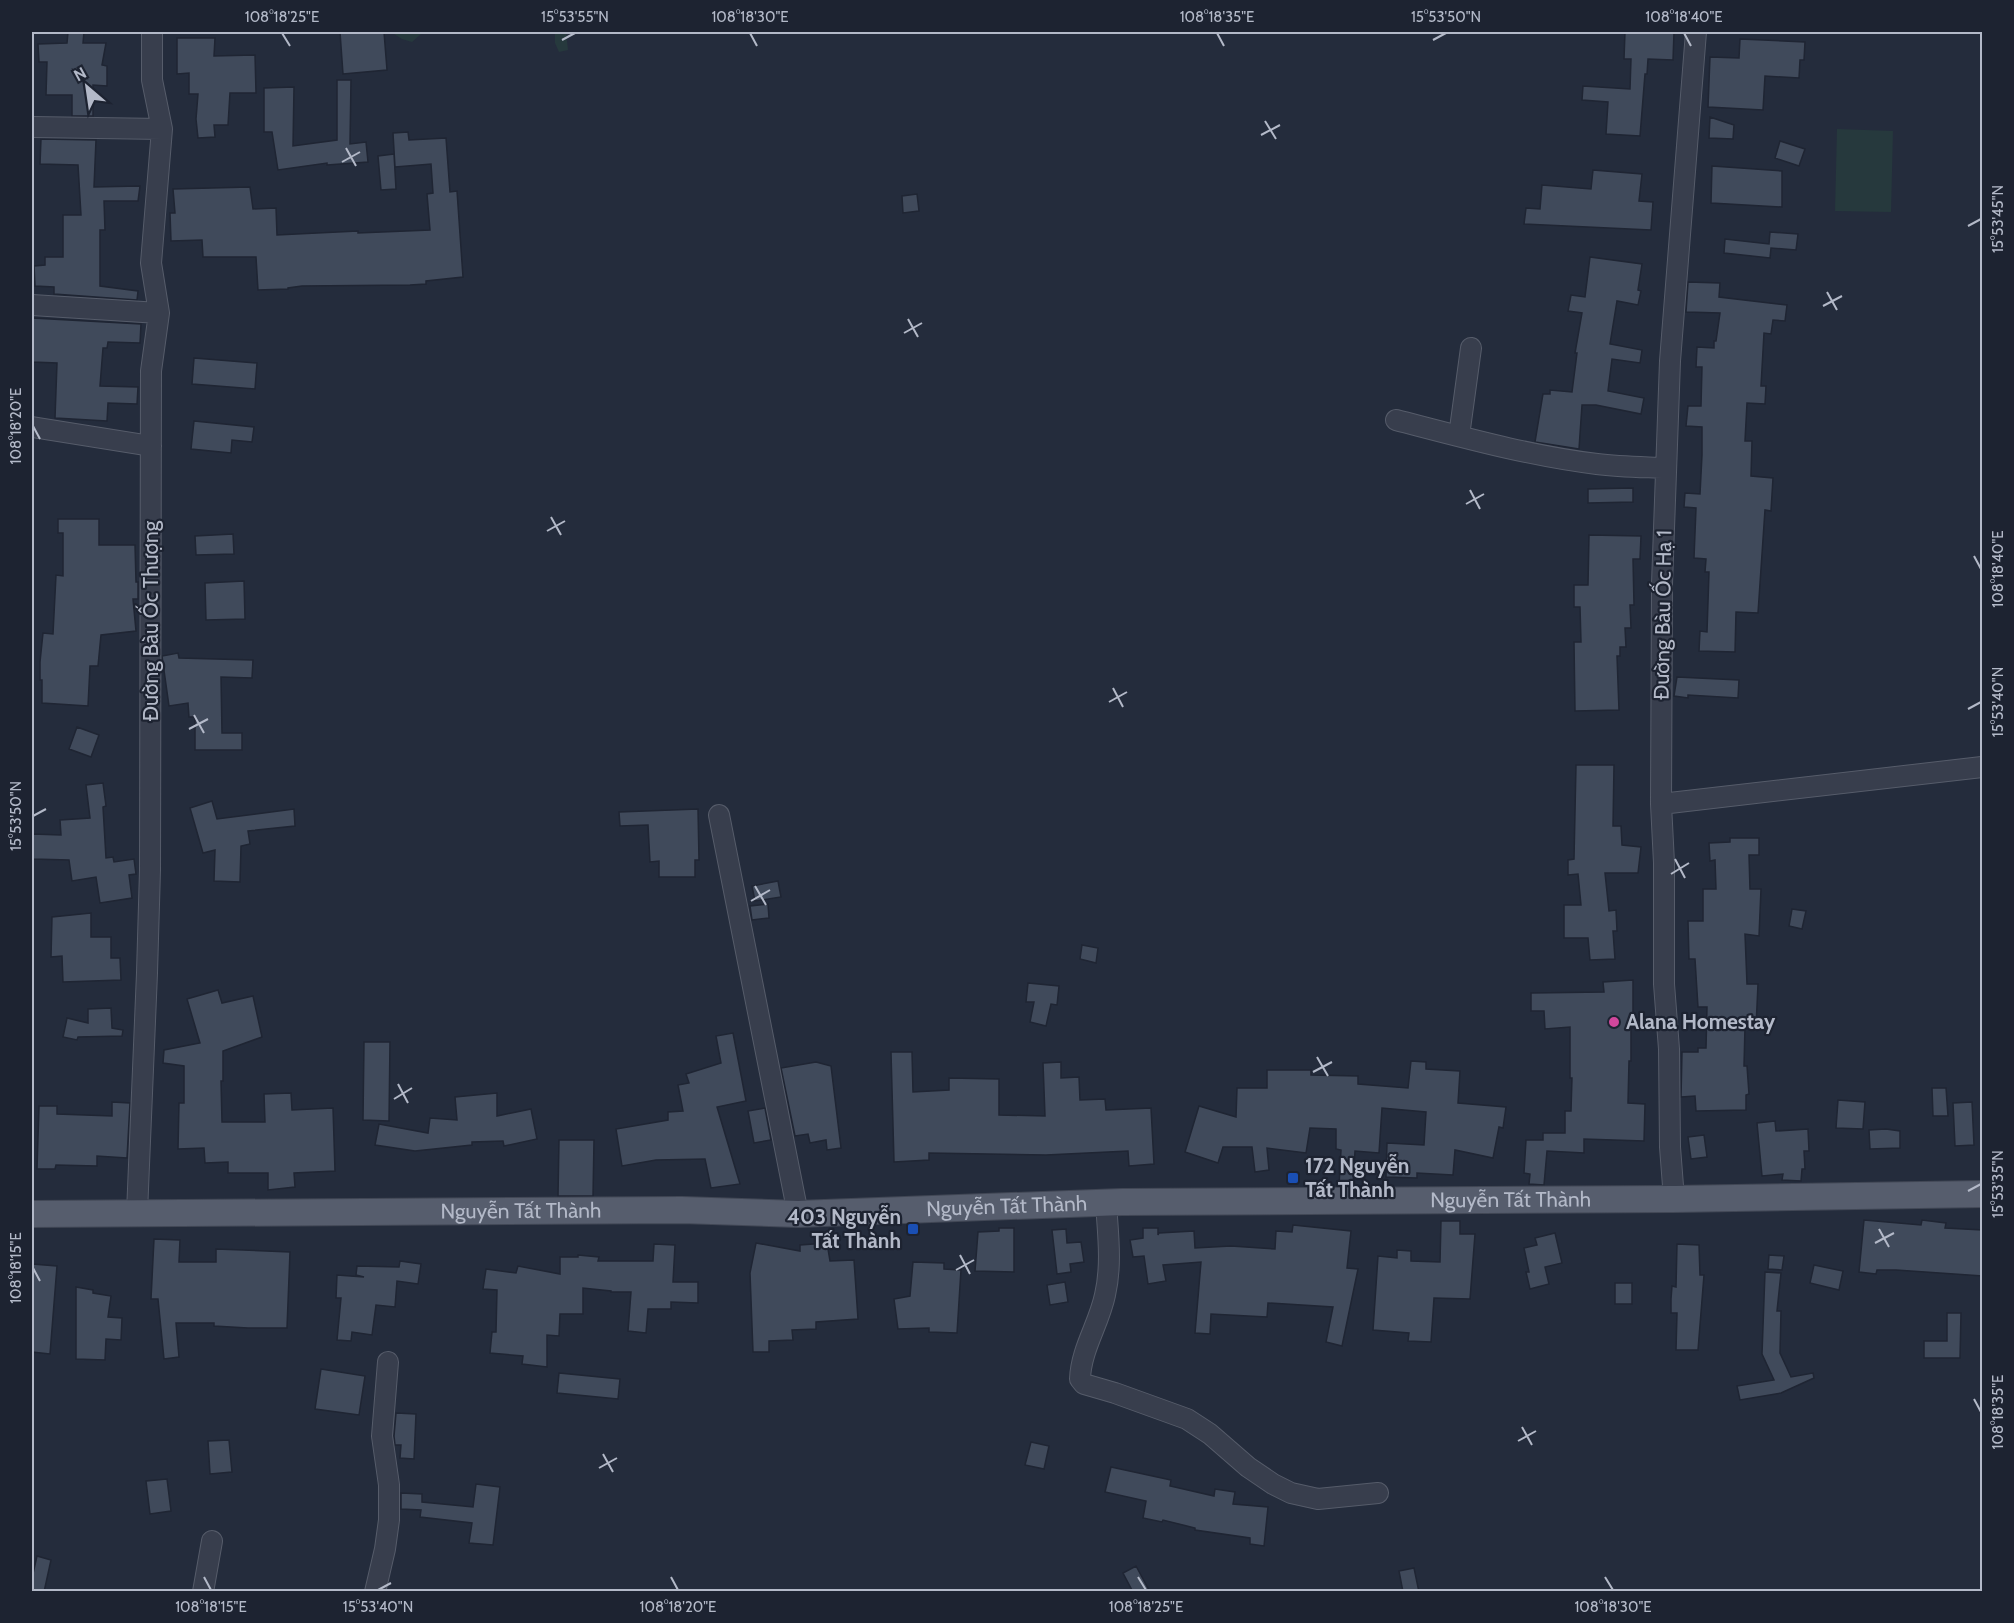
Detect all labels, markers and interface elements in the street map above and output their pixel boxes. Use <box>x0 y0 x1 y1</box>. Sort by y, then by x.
text: 108°18'25"E <box>245 8 319 26</box>
text: 15°53'55"N <box>541 8 609 26</box>
text: 108°18'30"E <box>711 8 789 26</box>
text: 108°18'35"E <box>1180 8 1254 26</box>
text: 15°53'50"N <box>1411 8 1481 26</box>
text: 108°18'40"E <box>1645 8 1723 26</box>
north arrow <box>57 57 117 117</box>
text: N <box>70 63 90 85</box>
text: 15°53'45"N <box>1989 185 2007 253</box>
text: 108°18'20"E <box>7 388 25 464</box>
street label: Đường Bàu Ốc Thượng <box>135 520 163 721</box>
street label: Đường Bàu Ốc Hạ 1 <box>1646 530 1676 700</box>
text: 108°18'40"E <box>1989 530 2007 608</box>
text: 15°53'40"N <box>1989 667 2007 737</box>
text: 15°53'50"N <box>7 781 25 851</box>
place label: Alana Homestay <box>1626 1009 1776 1034</box>
marker: Alana Homestay <box>1607 1015 1621 1029</box>
text: 15°53'35"N <box>1989 1150 2007 1218</box>
place label: 172 Nguyễn Tất Thành <box>1305 1153 1409 1202</box>
marker: 172 Nguyễn Tất Thành <box>1286 1171 1300 1185</box>
street label: Nguyễn Tất Thành <box>1430 1186 1591 1212</box>
street label: Nguyễn Tất Thành <box>926 1190 1088 1221</box>
street label: Nguyễn Tất Thành <box>440 1197 602 1223</box>
place label: 403 Nguyễn Tất Thành <box>787 1204 901 1253</box>
marker: 403 Nguyễn Tất Thành <box>906 1222 920 1236</box>
text: 108°18'15"E <box>7 1232 25 1304</box>
text: 108°18'35"E <box>1989 1375 2007 1449</box>
text: 108°18'15"E <box>175 1598 247 1616</box>
text: 15°53'40"N <box>343 1598 413 1616</box>
text: 108°18'20"E <box>640 1598 716 1616</box>
text: 108°18'25"E <box>1109 1598 1183 1616</box>
text: 108°18'30"E <box>1574 1598 1652 1616</box>

